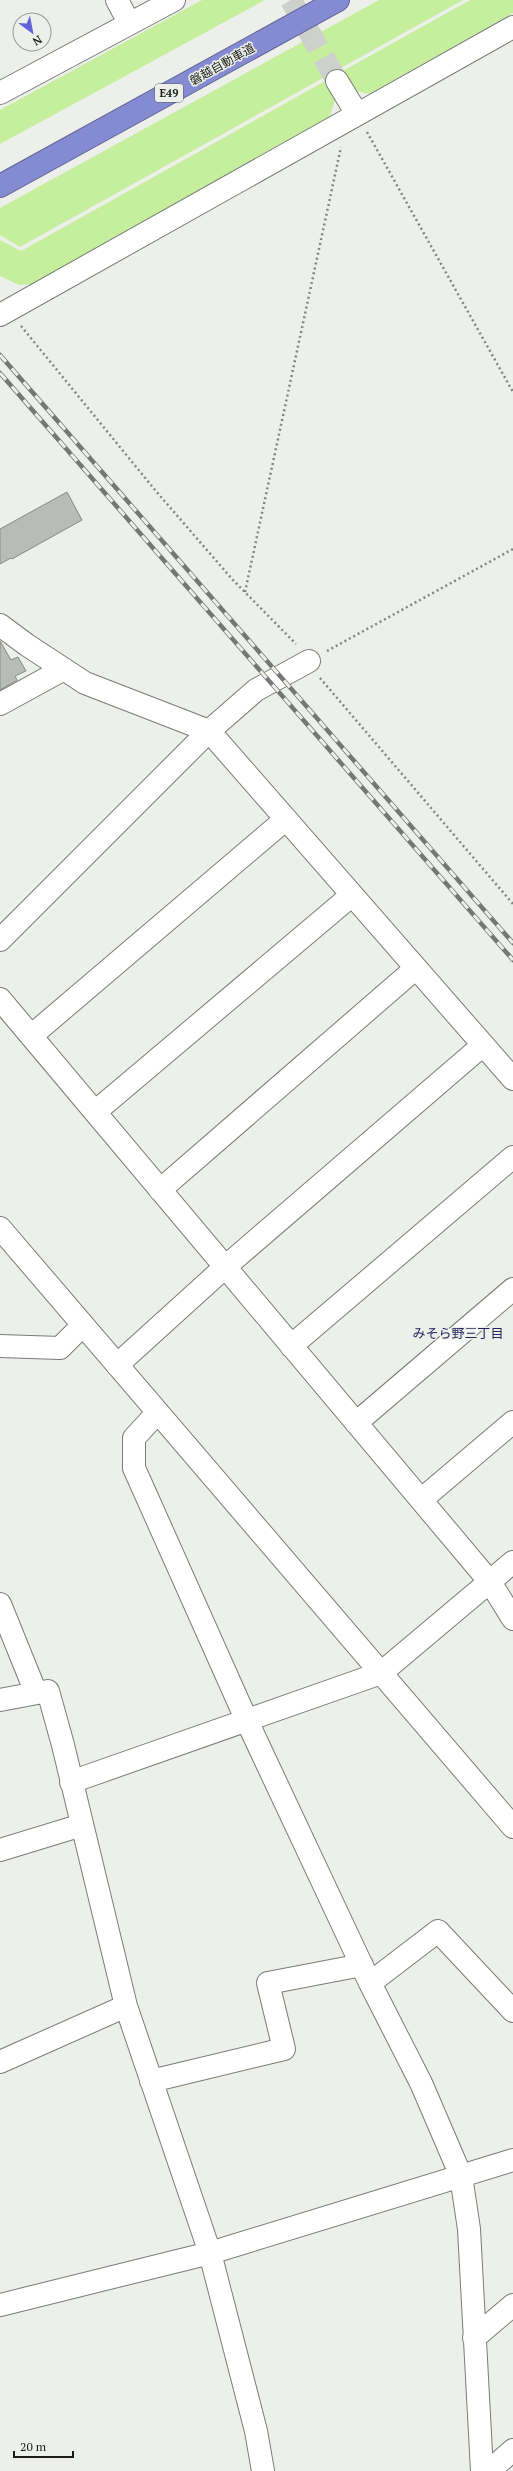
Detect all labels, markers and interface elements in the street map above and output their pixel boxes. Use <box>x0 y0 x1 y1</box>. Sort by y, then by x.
north arrow <box>12 12 52 52</box>
text: N <box>29 32 45 49</box>
street label: 磐越自動車道 <box>187 40 257 88</box>
road number: E49 <box>155 84 183 102</box>
district label: みそら野三丁目 <box>412 1324 504 1342</box>
scale bar <box>14 2433 73 2459</box>
text: 20 m <box>20 2439 47 2454</box>

